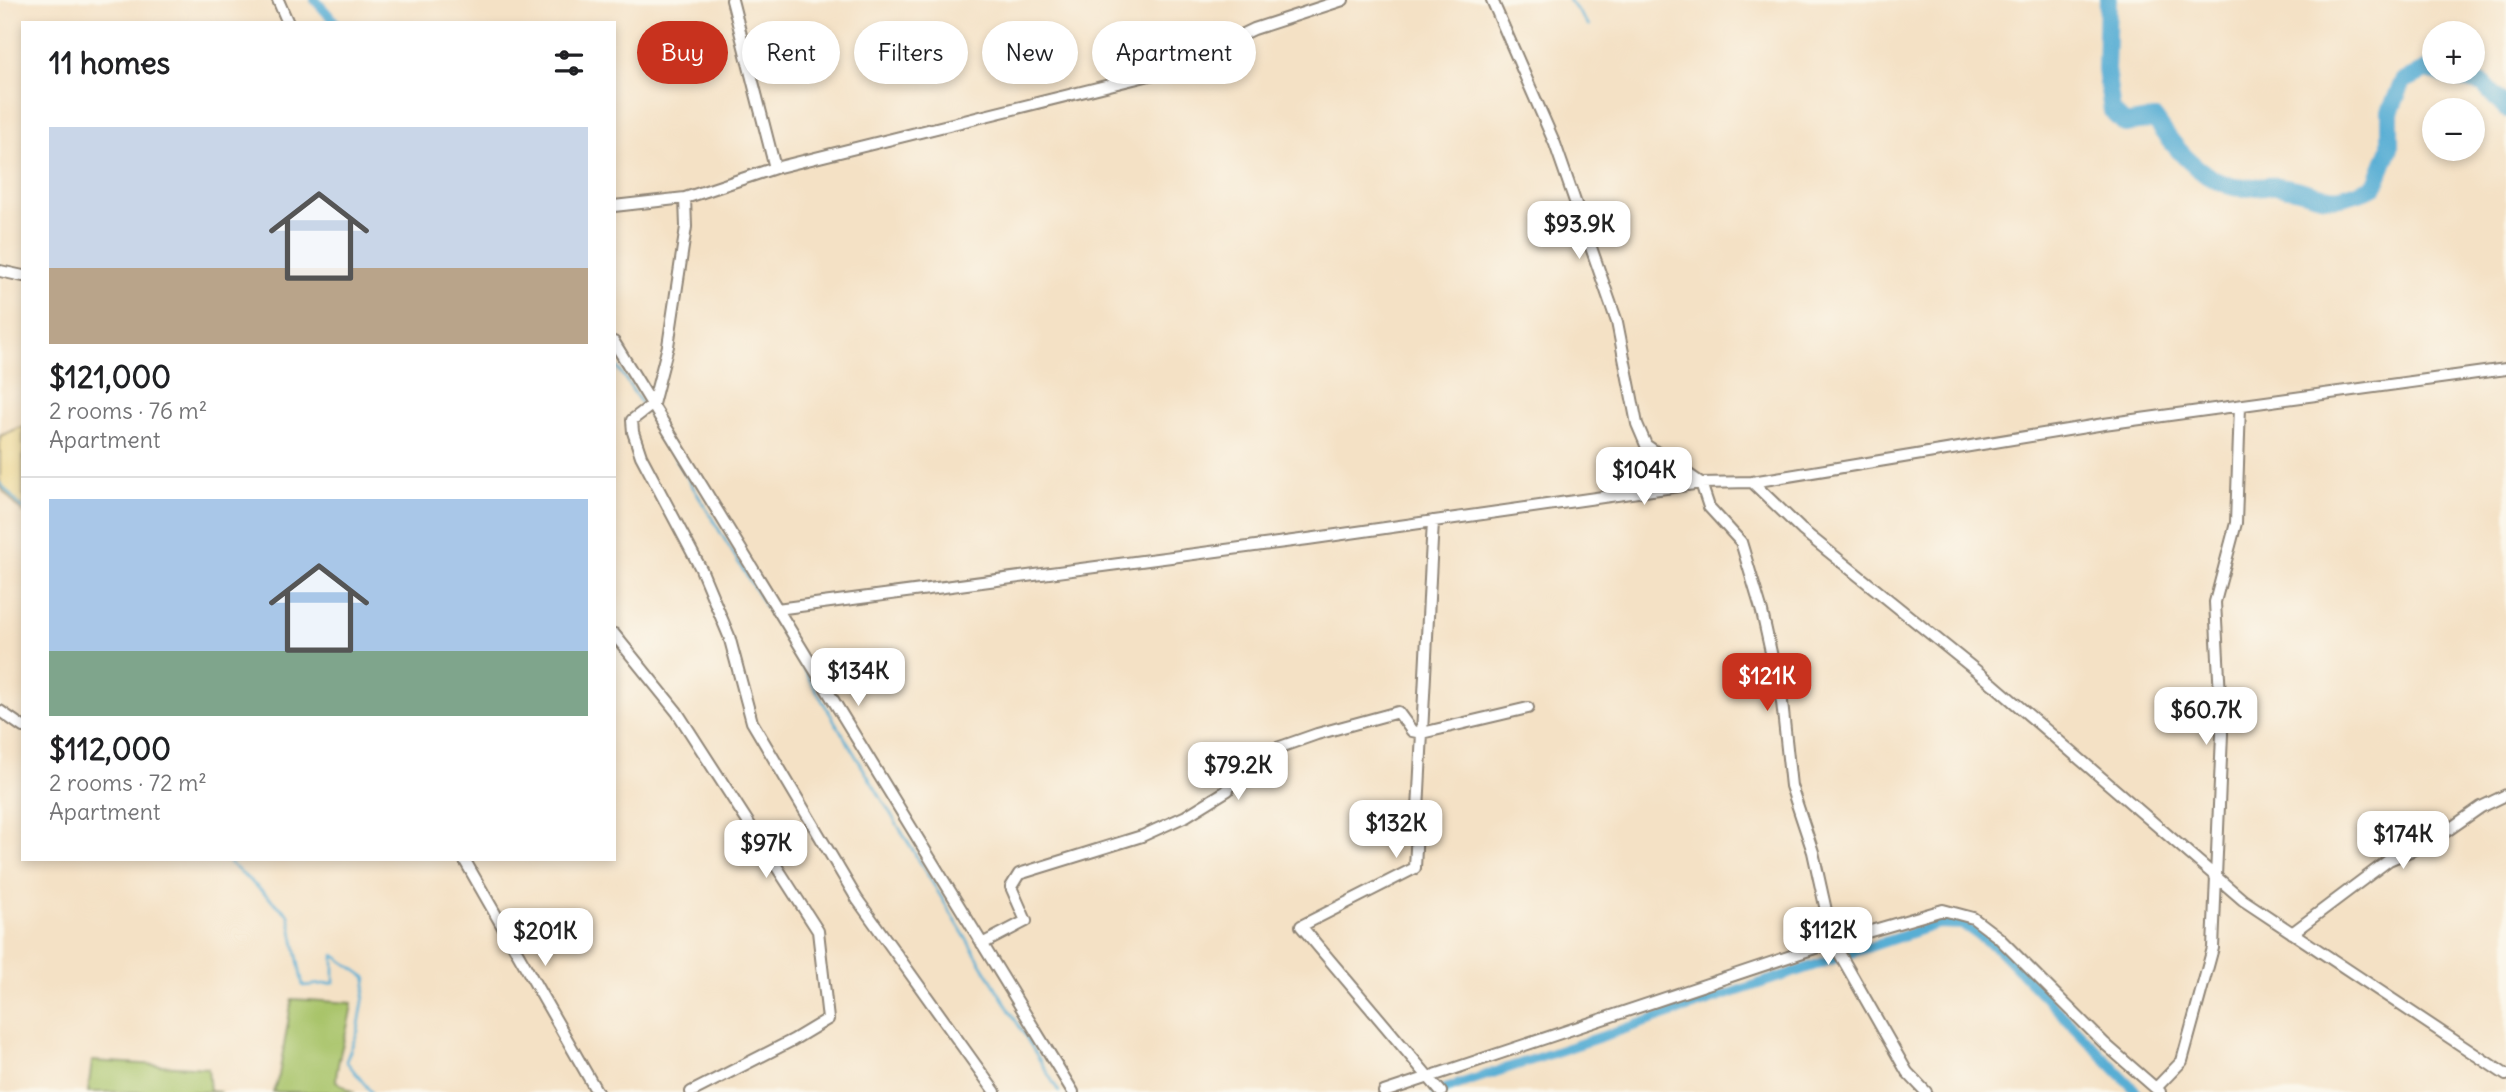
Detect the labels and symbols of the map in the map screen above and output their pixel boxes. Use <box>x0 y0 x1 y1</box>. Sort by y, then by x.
pin: $93.9K <box>1522 202 1636 261</box>
pin: $104K <box>1595 448 1693 507</box>
pin: $134K <box>809 648 907 708</box>
pin: $121K <box>1718 654 1816 713</box>
pin: $60.7K <box>2149 688 2263 747</box>
pin: $79.2K <box>1181 742 1295 802</box>
pin: $132K <box>1347 800 1445 860</box>
pin: $174K <box>2354 812 2452 871</box>
pin: $97K <box>725 820 807 880</box>
pin: $201K <box>496 908 594 968</box>
pin: $112K <box>1779 908 1877 967</box>

